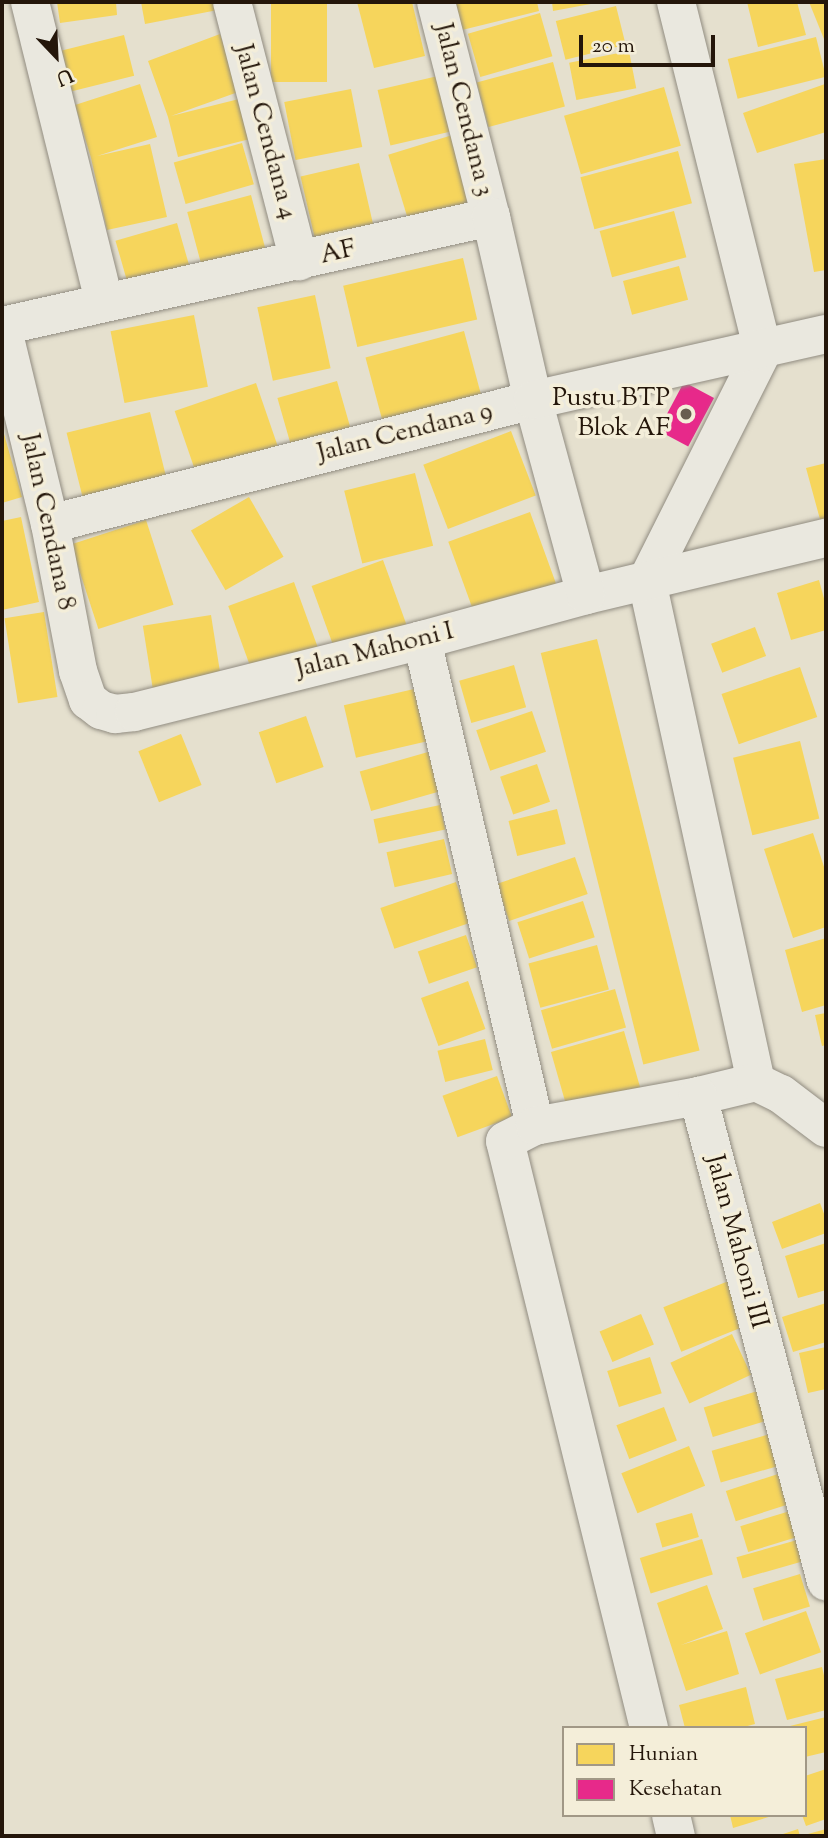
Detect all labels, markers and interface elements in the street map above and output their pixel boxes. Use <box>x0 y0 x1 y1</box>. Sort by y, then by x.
street label: Jalan Cendana 3 <box>426 20 500 200</box>
north arrow <box>21 21 91 91</box>
scale bar <box>583 21 720 65</box>
text: 20 m <box>592 32 635 62</box>
street label: Jalan Cendana 4 <box>227 41 303 223</box>
text: U <box>52 60 77 91</box>
street label: AF <box>317 234 359 272</box>
place label: Pustu BTP Blok AF <box>552 383 670 444</box>
street label: Jalan Cendana 9 <box>314 396 496 470</box>
marker: Pustu BTP Blok AF <box>676 404 696 424</box>
street label: Jalan Cendana 8 <box>13 431 81 613</box>
street label: Jalan Mahoni I <box>293 616 457 686</box>
street label: Jalan Mahoni III <box>698 1152 774 1332</box>
legend <box>562 1726 807 1817</box>
text: Hunian <box>629 1740 698 1770</box>
text: Kesehatan <box>629 1775 722 1805</box>

